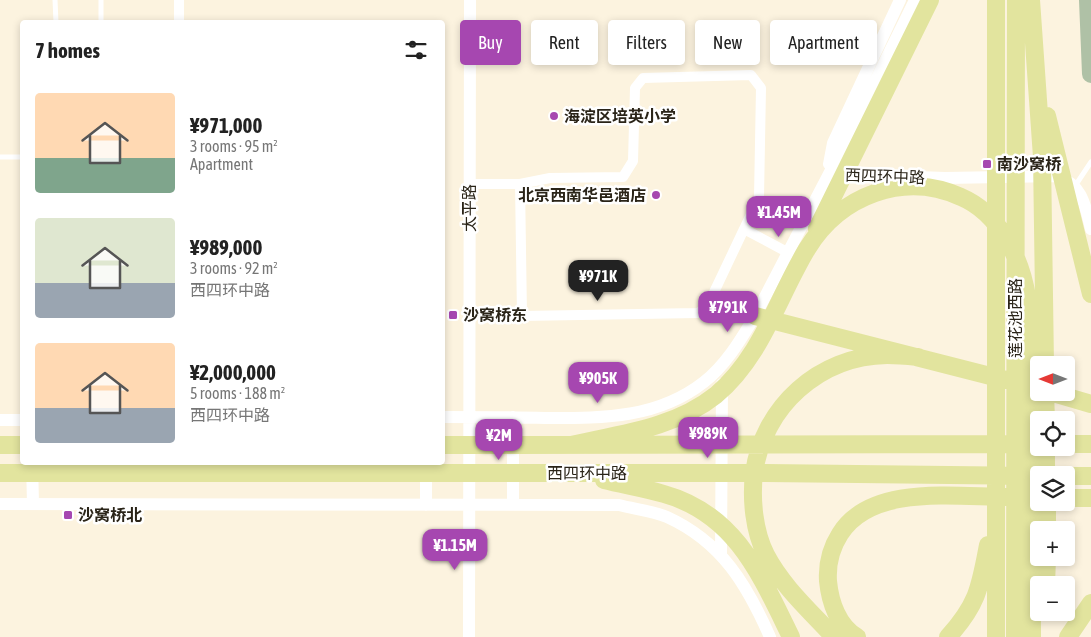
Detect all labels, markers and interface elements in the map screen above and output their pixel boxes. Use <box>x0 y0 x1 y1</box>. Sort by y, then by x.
chip: Buy <box>460 20 521 65</box>
chip: Rent <box>531 20 598 65</box>
chip: Filters <box>608 20 685 65</box>
chip: New <box>695 20 760 65</box>
chip: Apartment <box>770 20 877 65</box>
icon: filters <box>402 36 430 64</box>
text: 7 homes <box>35 38 100 62</box>
place label: 海淀区培英小学 <box>564 107 676 125</box>
marker: 海淀区培英小学 <box>548 110 560 122</box>
icon: home <box>75 113 135 173</box>
text: ¥971,000 <box>190 113 262 137</box>
text: 3 rooms · 95 m² <box>190 137 278 155</box>
text: Apartment <box>190 155 253 173</box>
place label: 南沙窝桥 <box>997 155 1062 173</box>
marker: 南沙窝桥 <box>981 158 993 170</box>
street label: 西四环中路 <box>845 166 925 186</box>
street label: 太平路 <box>460 184 478 232</box>
place label: 北京西南华邑酒店 <box>518 186 646 204</box>
marker: 北京西南华邑酒店 <box>650 189 662 201</box>
pin: ¥1.45M <box>738 196 820 238</box>
text: ¥1.45M <box>757 203 801 221</box>
text: ¥989,000 <box>190 235 262 259</box>
icon: home <box>75 238 135 298</box>
text: 3 rooms · 92 m² <box>190 259 278 277</box>
pin: ¥971K <box>563 260 633 302</box>
text: ¥971K <box>579 267 617 285</box>
street label: 莲花池西路 <box>1006 278 1024 358</box>
text: 西四环中路 <box>190 281 270 299</box>
pin: ¥791K <box>693 290 763 333</box>
text: ¥791K <box>709 298 747 316</box>
place label: 沙窝桥东 <box>463 306 527 324</box>
marker: 沙窝桥东 <box>447 309 459 321</box>
north arrow <box>1030 356 1075 401</box>
map controls <box>1030 356 1075 621</box>
text: ¥2,000,000 <box>190 360 276 384</box>
pin: ¥905K <box>563 362 633 404</box>
icon: home <box>75 363 135 423</box>
text: ¥905K <box>579 369 617 387</box>
text: 5 rooms · 188 m² <box>190 384 285 402</box>
text: 西四环中路 <box>190 406 270 424</box>
button: locate <box>1030 411 1075 456</box>
pin: ¥989K <box>673 416 743 459</box>
pin: ¥2M <box>475 418 523 461</box>
text: ¥989K <box>689 424 727 442</box>
text: ¥2M <box>486 426 512 444</box>
street label: 西四环中路 <box>547 464 627 482</box>
button: layers <box>1030 466 1075 511</box>
place label: 沙窝桥北 <box>78 506 142 524</box>
marker: 沙窝桥北 <box>62 509 74 521</box>
button: + <box>1030 521 1075 566</box>
pin: ¥1.15M <box>414 528 496 571</box>
text: ¥1.15M <box>433 536 477 554</box>
button: − <box>1030 576 1075 621</box>

